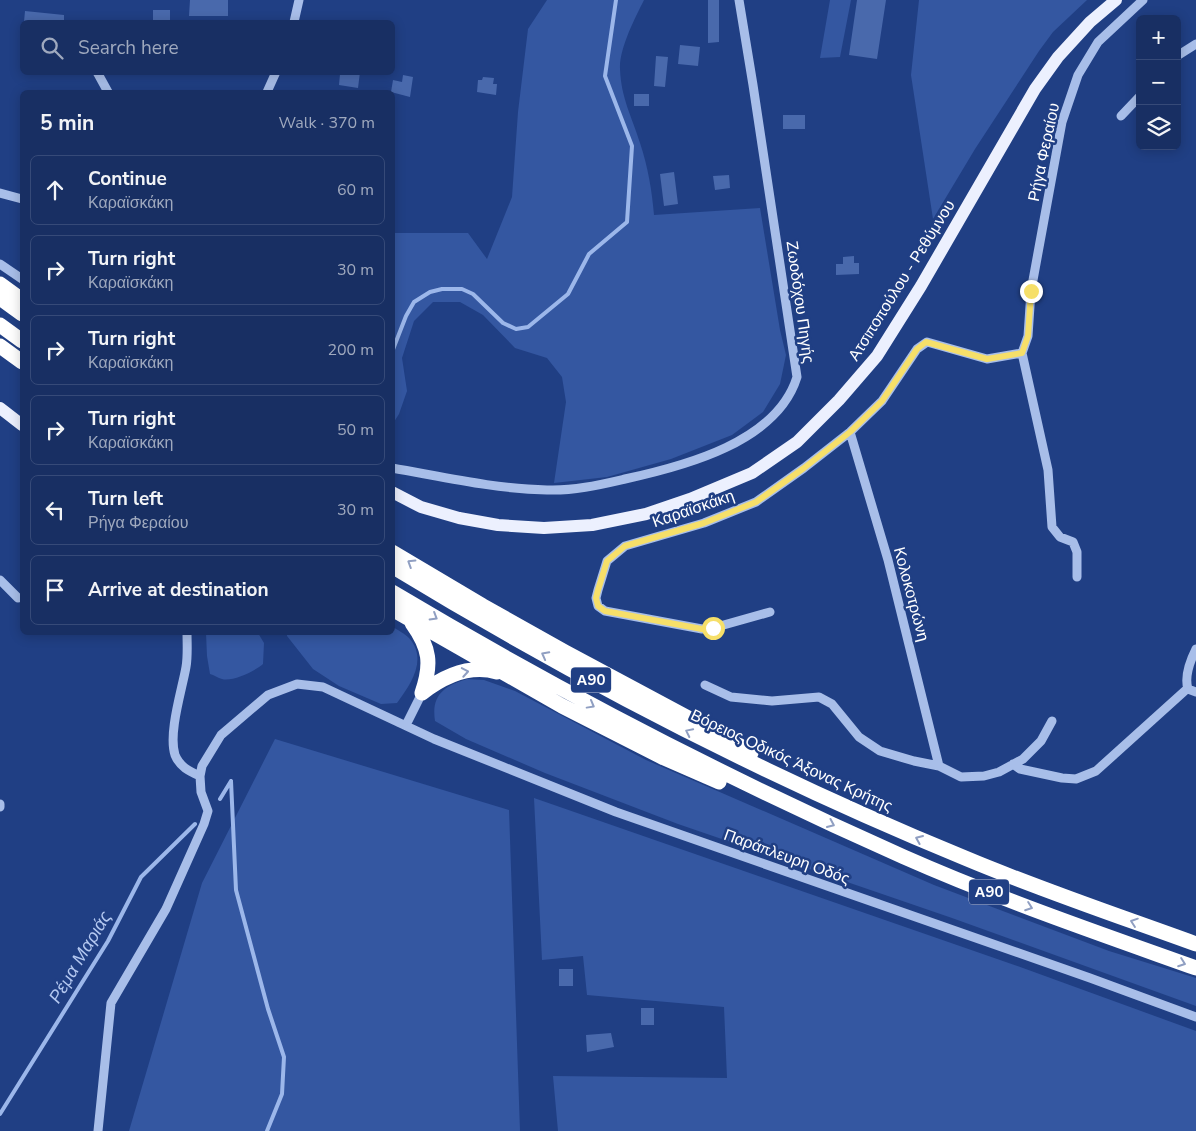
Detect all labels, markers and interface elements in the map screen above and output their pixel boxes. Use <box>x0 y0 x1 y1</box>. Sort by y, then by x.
map controls <box>1136 15 1181 150</box>
button: + <box>1136 15 1181 60</box>
search box <box>20 20 395 75</box>
icon: search <box>38 34 66 62</box>
text: Search here <box>78 35 179 61</box>
button: − <box>1136 60 1181 105</box>
street label: Ρήγα Φεραίου <box>1023 101 1065 204</box>
button: layers <box>1136 105 1181 150</box>
text: 5 min <box>40 109 94 137</box>
text: Walk · 370 m <box>279 112 375 134</box>
text: Continue <box>88 166 167 192</box>
icon: ahead <box>41 176 69 204</box>
text: 60 m <box>337 179 374 201</box>
text: Καραϊσκάκη <box>88 192 173 214</box>
street label: Ατσιποπούλου - Ρεθύμνου <box>843 196 960 365</box>
street label: Ζωοδόχου Πηγής <box>781 240 820 365</box>
text: Turn right <box>88 246 175 272</box>
icon: right <box>41 256 69 284</box>
text: 30 m <box>337 259 374 281</box>
text: Καραϊσκάκη <box>88 272 173 294</box>
route end <box>1020 280 1043 303</box>
text: Turn right <box>88 326 175 352</box>
icon: right <box>41 336 69 364</box>
text: 200 m <box>327 339 374 361</box>
text: Καραϊσκάκη <box>88 352 173 374</box>
text: Turn right <box>88 406 175 432</box>
icon: right <box>41 416 69 444</box>
text: 50 m <box>337 419 374 441</box>
text: Καραϊσκάκη <box>88 432 173 454</box>
street label: Καραϊσκάκη <box>649 485 737 533</box>
text: Turn left <box>88 486 163 512</box>
icon: left <box>41 496 69 524</box>
text: 30 m <box>337 499 374 521</box>
text: Ρήγα Φεραίου <box>88 512 188 534</box>
street label: Κολοκοτρώνη <box>888 545 934 644</box>
one-way arrow <box>407 560 417 569</box>
icon: arrive <box>41 576 69 604</box>
text: Arrive at destination <box>88 577 269 603</box>
one-way arrow <box>429 610 438 620</box>
route start <box>702 617 725 640</box>
one-way arrow <box>541 652 550 662</box>
one-way arrow <box>461 667 469 677</box>
road number: Α90 <box>571 668 611 692</box>
one-way arrow <box>586 699 595 709</box>
street label: Βόρειος Οδικός Άξονας Κρήτης <box>687 704 896 818</box>
one-way arrow <box>685 728 694 738</box>
one-way arrow <box>826 817 835 828</box>
street label: Παράπλευρη Οδός <box>721 824 853 890</box>
one-way arrow <box>915 834 924 845</box>
road number: Α90 <box>969 880 1009 904</box>
one-way arrow <box>1024 901 1033 911</box>
water label: Ρέμα Μαριάς <box>43 906 117 1008</box>
one-way arrow <box>1130 918 1138 928</box>
one-way arrow <box>1177 957 1186 967</box>

